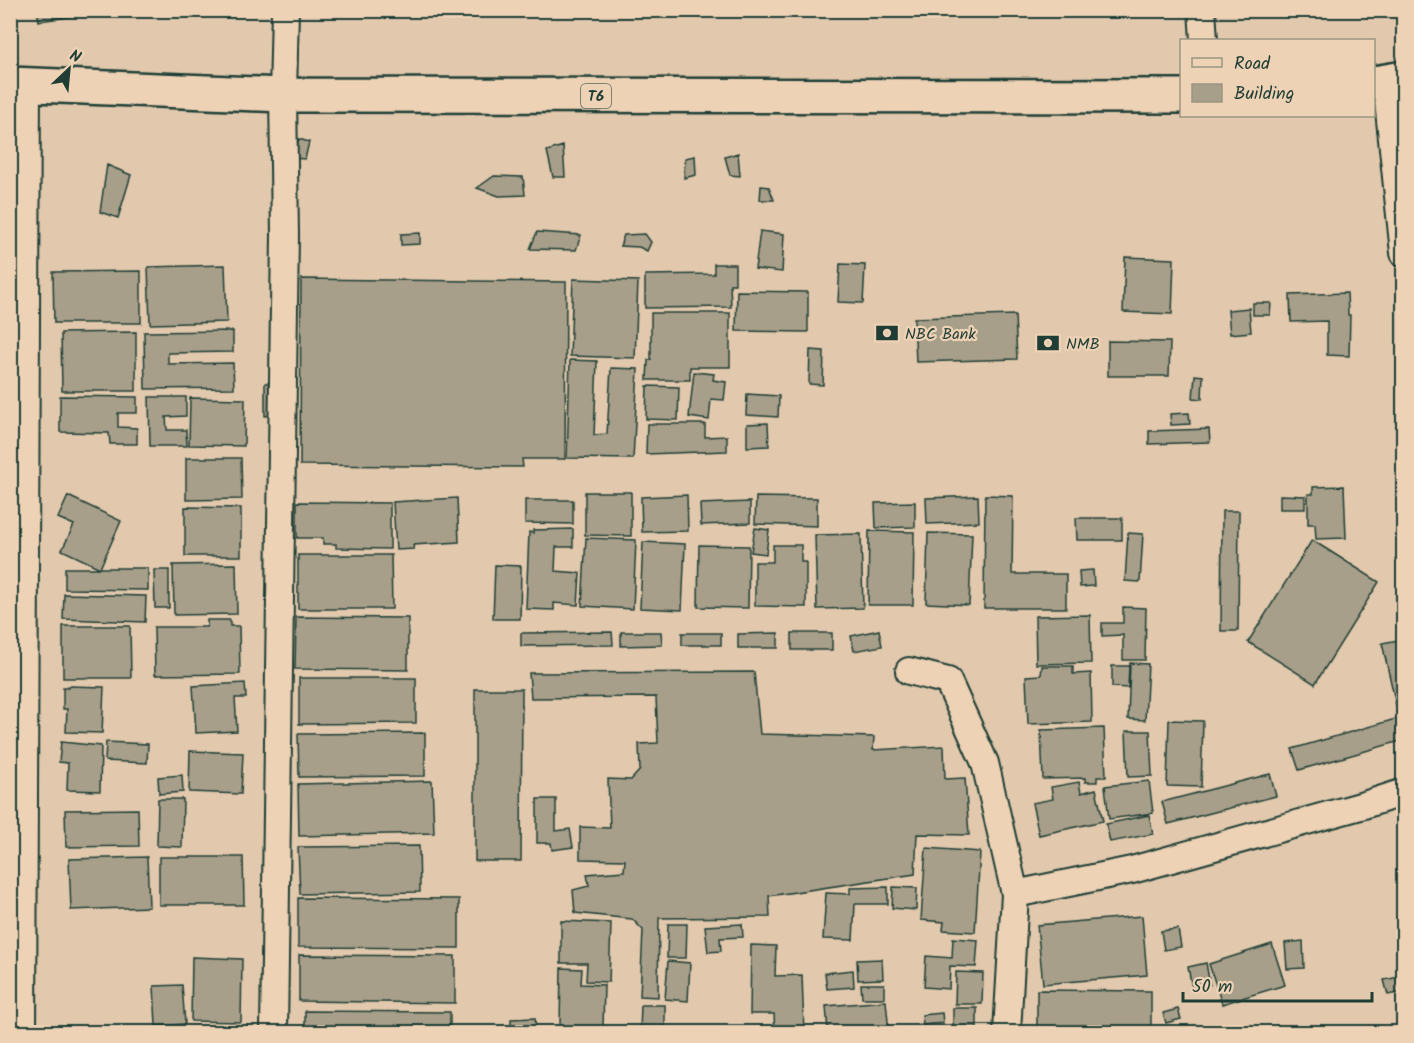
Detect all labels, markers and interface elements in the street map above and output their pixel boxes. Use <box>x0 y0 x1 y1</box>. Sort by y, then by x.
north arrow <box>39 39 99 99</box>
legend <box>1180 39 1375 117</box>
text: N <box>65 43 85 70</box>
text: Road <box>1234 50 1271 79</box>
text: Building <box>1234 80 1294 109</box>
road number: T6 <box>581 84 611 108</box>
bank icon: NBC Bank <box>874 320 900 346</box>
place label: NBC Bank <box>905 322 976 347</box>
bank icon: NMB <box>1035 330 1061 356</box>
place label: NMB <box>1066 332 1100 357</box>
scale bar <box>1183 965 1372 1003</box>
text: 50 m <box>1192 973 1232 1002</box>

